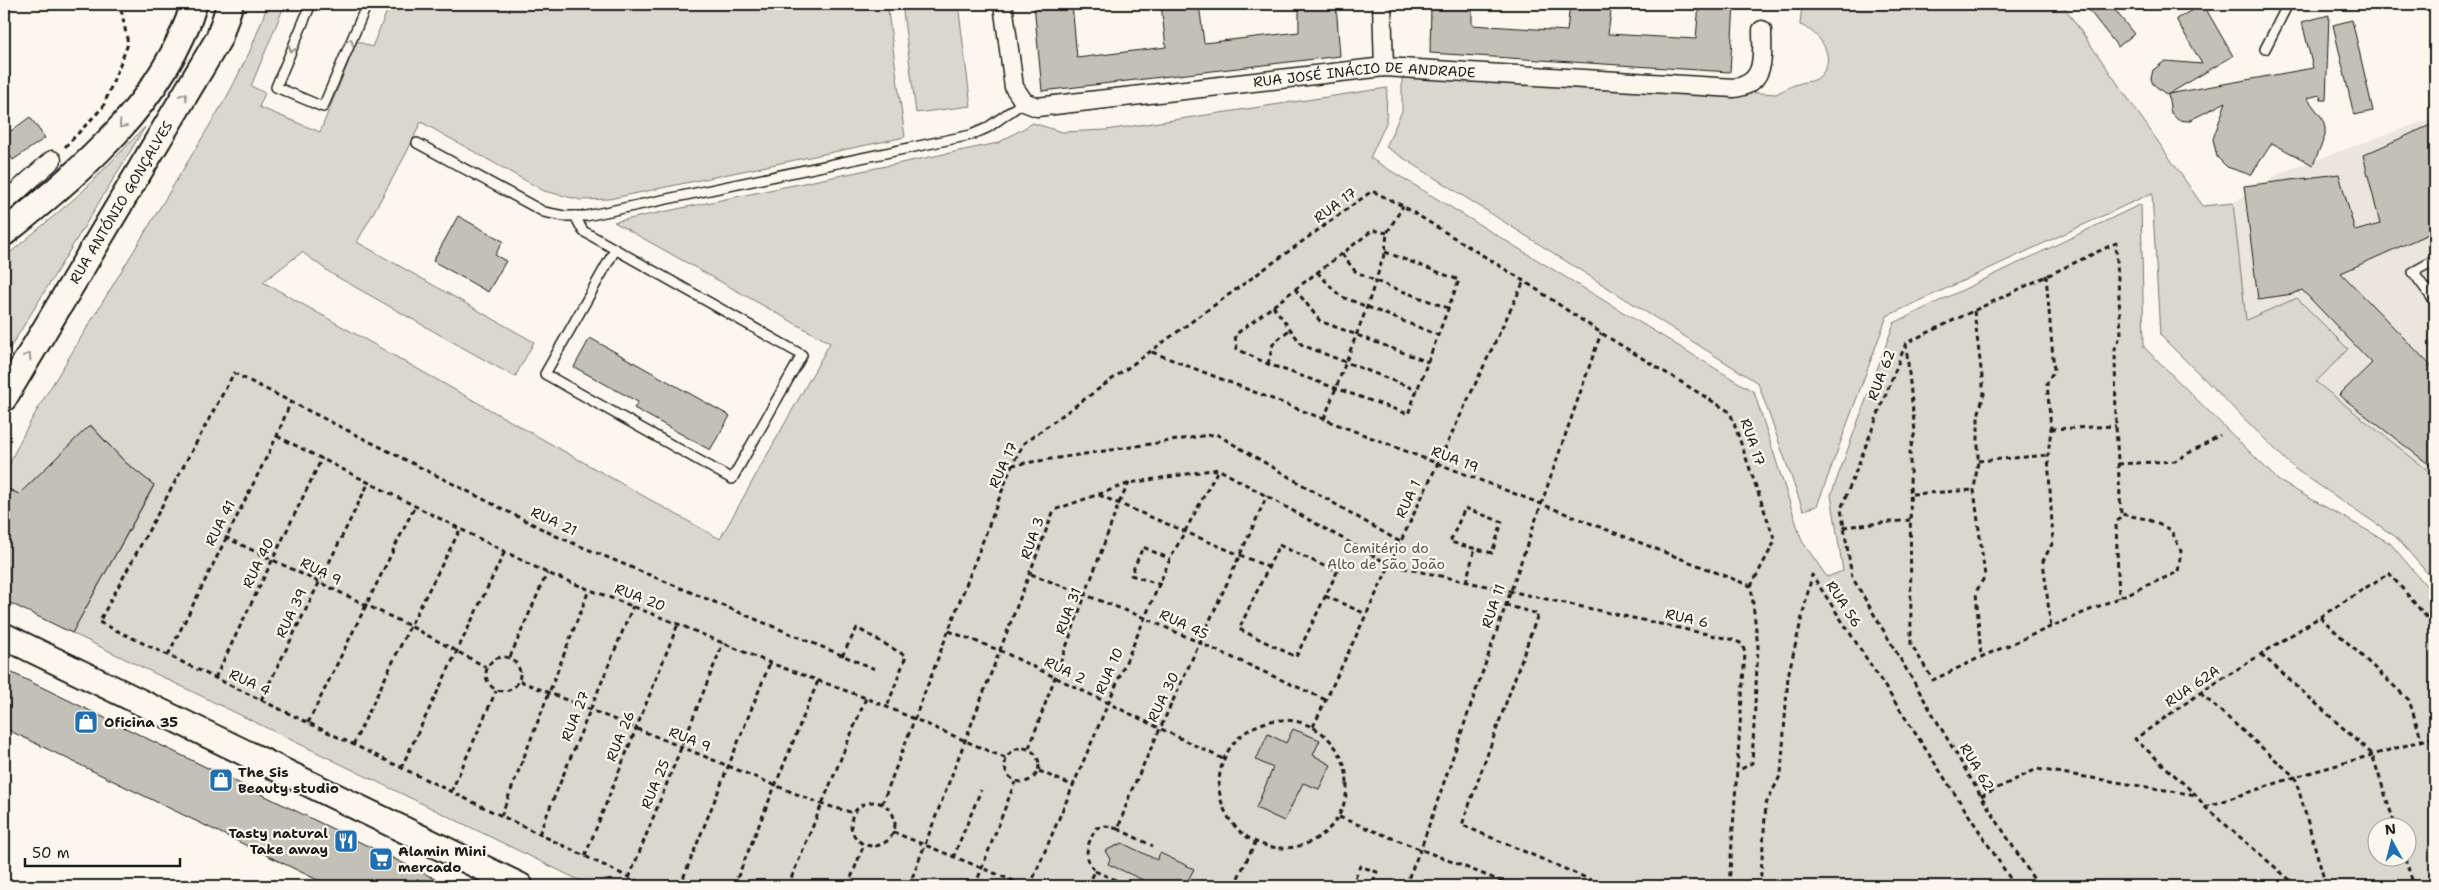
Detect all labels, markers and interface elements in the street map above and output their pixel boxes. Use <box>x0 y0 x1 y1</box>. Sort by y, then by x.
one-way arrow <box>344 38 355 47</box>
one-way arrow <box>288 44 299 53</box>
street label: RUA JOSÉ INÁCIO DE ANDRADE <box>1252 58 1476 91</box>
one-way arrow <box>178 93 188 102</box>
street label: RUA ANTÓNIO GONÇALVES <box>65 117 177 287</box>
one-way arrow <box>118 120 127 129</box>
street label: RUA 17 <box>1310 183 1360 227</box>
street label: RUA 62 <box>1863 347 1899 403</box>
one-way arrow <box>22 352 32 361</box>
street label: RUA 17 <box>1737 416 1769 468</box>
street label: RUA 17 <box>985 439 1021 491</box>
street label: RUA 19 <box>1429 442 1481 476</box>
street label: RUA 1 <box>1391 477 1425 521</box>
street label: RUA 41 <box>201 497 239 549</box>
street label: RUA 21 <box>528 503 580 539</box>
street label: RUA 3 <box>1016 514 1048 562</box>
street label: RUA 40 <box>238 535 278 591</box>
park label: Cemitério do Alto de São João <box>1327 539 1445 573</box>
street label: RUA 9 <box>297 553 345 589</box>
street label: RUA 56 <box>1822 577 1866 631</box>
street label: RUA 20 <box>612 579 668 615</box>
street label: RUA 11 <box>1477 582 1509 630</box>
street label: RUA 39 <box>271 585 311 641</box>
street label: RUA 31 <box>1051 585 1085 637</box>
street label: RUA 6 <box>1664 604 1710 632</box>
street label: RUA 45 <box>1157 605 1211 643</box>
street label: RUA 10 <box>1091 645 1127 697</box>
street label: RUA 2 <box>1041 652 1089 688</box>
street label: RUA 62A <box>2161 661 2223 711</box>
street label: RUA 4 <box>226 665 274 699</box>
street label: RUA 30 <box>1143 669 1183 725</box>
street label: RUA 27 <box>557 688 593 744</box>
street label: RUA 26 <box>602 708 638 764</box>
shop icon: Oficina 35 <box>73 709 99 735</box>
place label: Oficina 35 <box>104 713 178 731</box>
street label: RUA 9 <box>666 722 714 756</box>
street label: RUA 62 <box>1956 740 1998 794</box>
street label: RUA 25 <box>637 757 673 811</box>
place label: The Sis Beauty studio <box>238 763 339 797</box>
shop icon: The Sis Beauty studio <box>208 767 234 793</box>
north arrow <box>2366 818 2416 868</box>
text: N <box>2384 819 2397 839</box>
place label: Tasty natural Take away <box>228 824 328 858</box>
restaurant icon: Tasty natural Take away <box>333 828 359 854</box>
scale bar <box>25 835 180 867</box>
place label: Alamin Mini mercado <box>398 842 486 876</box>
text: 50 m <box>32 843 70 863</box>
supermarket icon: Alamin Mini mercado <box>368 846 394 872</box>

